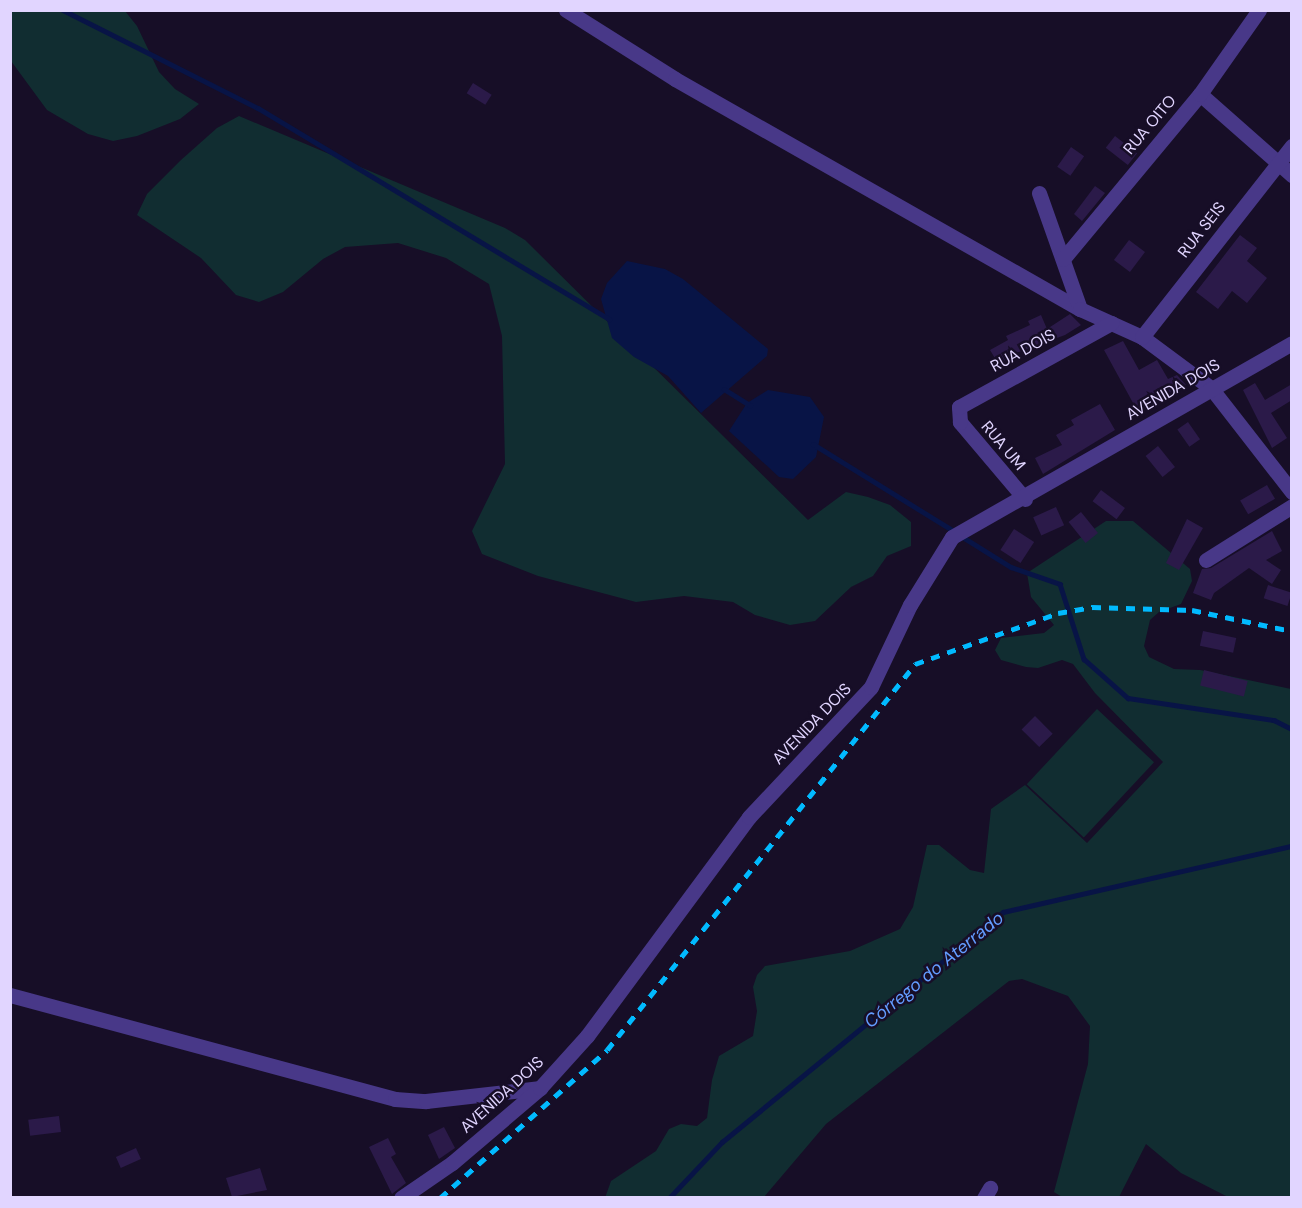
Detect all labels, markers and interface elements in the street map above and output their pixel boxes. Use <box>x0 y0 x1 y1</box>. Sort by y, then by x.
street label: RUA OITO <box>1120 92 1180 158</box>
street label: RUA SEIS <box>1174 198 1230 262</box>
street label: RUA DOIS <box>987 325 1059 377</box>
street label: AVENIDA DOIS <box>1123 355 1223 425</box>
street label: RUA UM <box>977 417 1029 475</box>
street label: AVENIDA DOIS <box>769 680 855 768</box>
water label: Córrego do Aterrado <box>860 907 1008 1033</box>
street label: AVENIDA DOIS <box>457 1053 547 1137</box>

